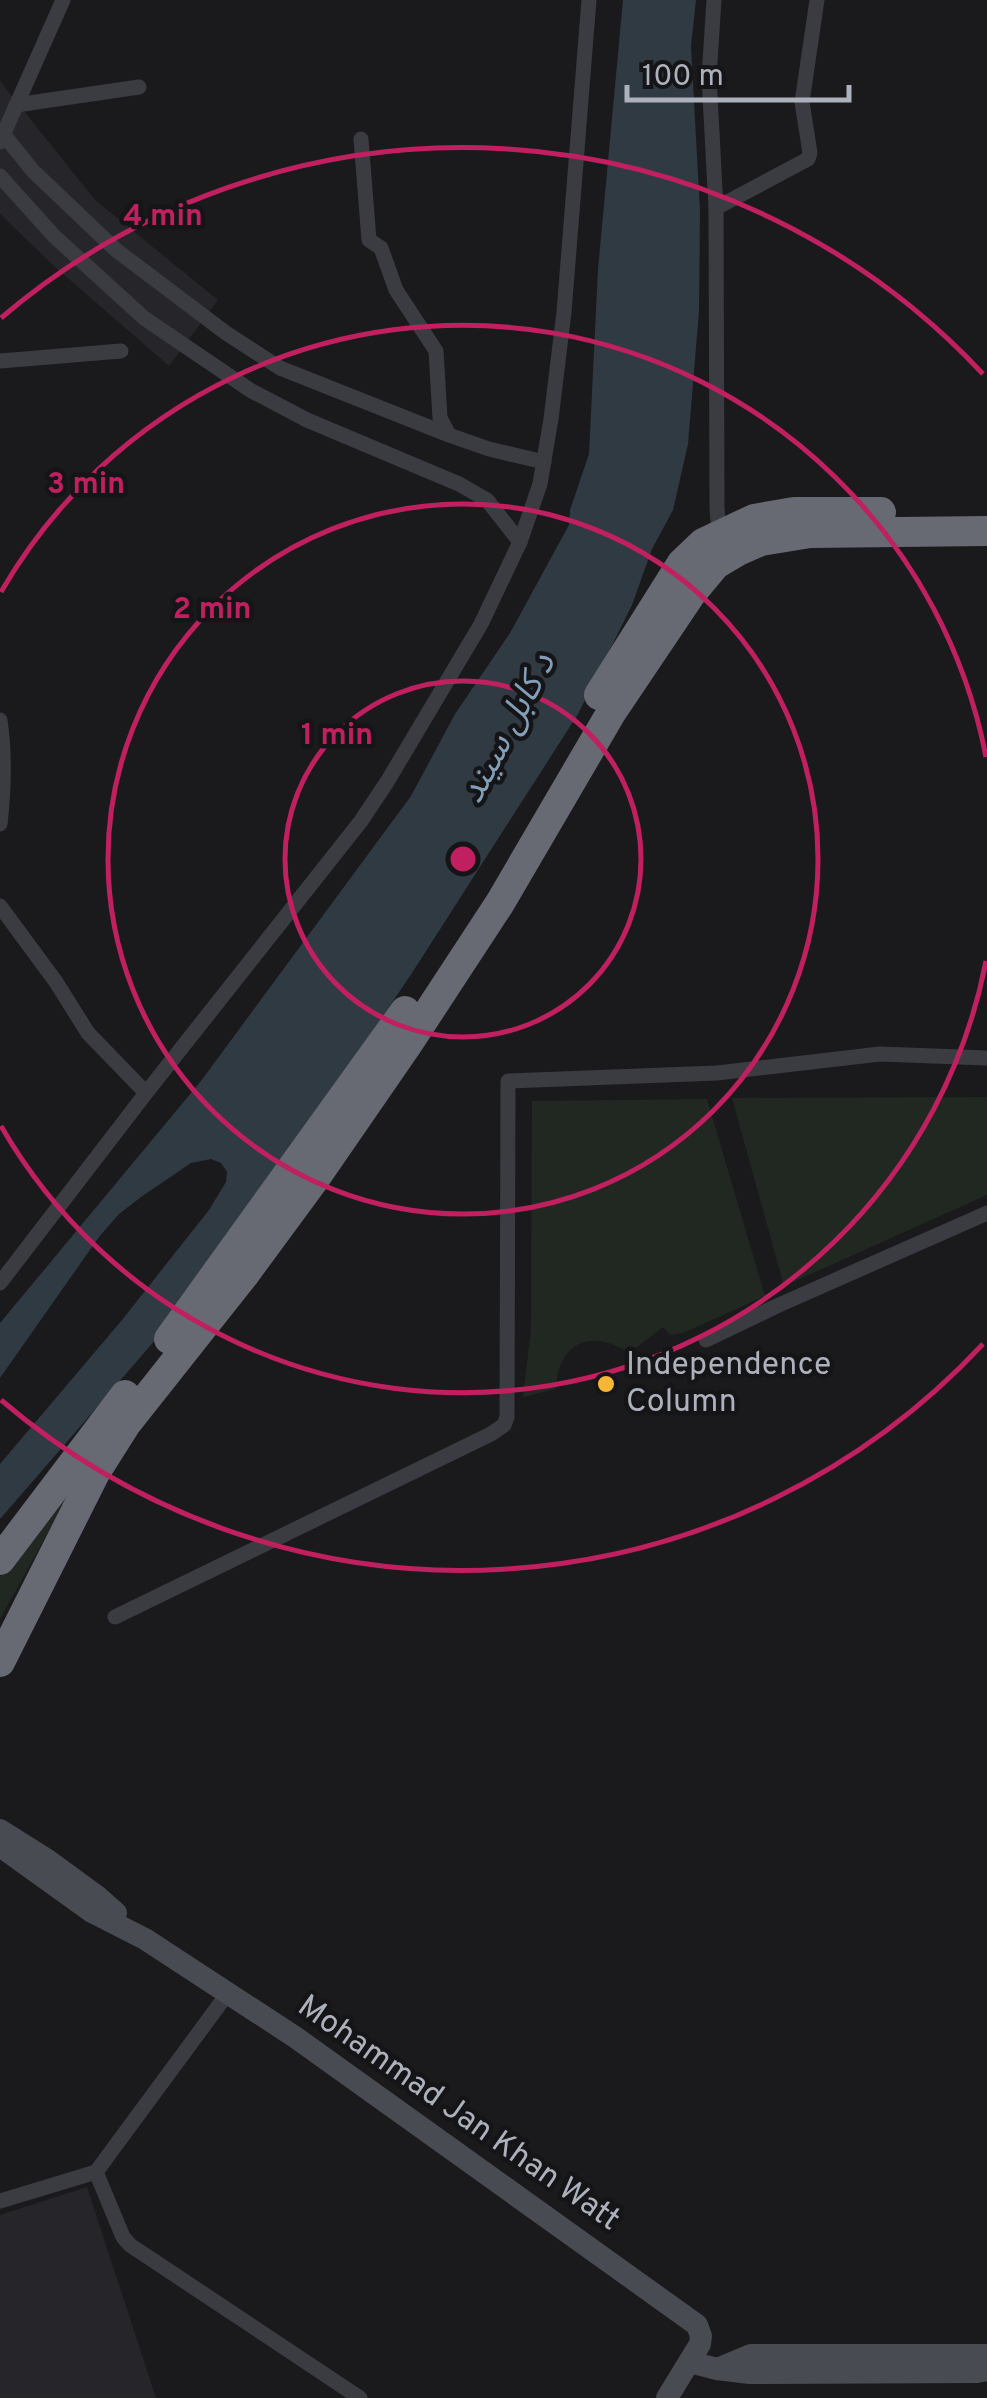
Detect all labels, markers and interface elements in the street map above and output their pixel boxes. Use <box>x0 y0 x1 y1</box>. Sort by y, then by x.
scale bar <box>627 40 850 102</box>
text: 100 m <box>642 59 724 96</box>
text: 4 min <box>123 199 203 236</box>
text: 3 min <box>47 467 125 504</box>
text: 2 min <box>173 592 251 629</box>
water label: د کابل سيند <box>451 646 567 811</box>
text: 1 min <box>301 718 373 755</box>
centre of rings <box>445 841 481 877</box>
place label: Independence Column <box>626 1346 831 1423</box>
marker: Independence Column <box>595 1373 617 1395</box>
street label: Mohammad Jan Khan Watt <box>289 1987 627 2241</box>

